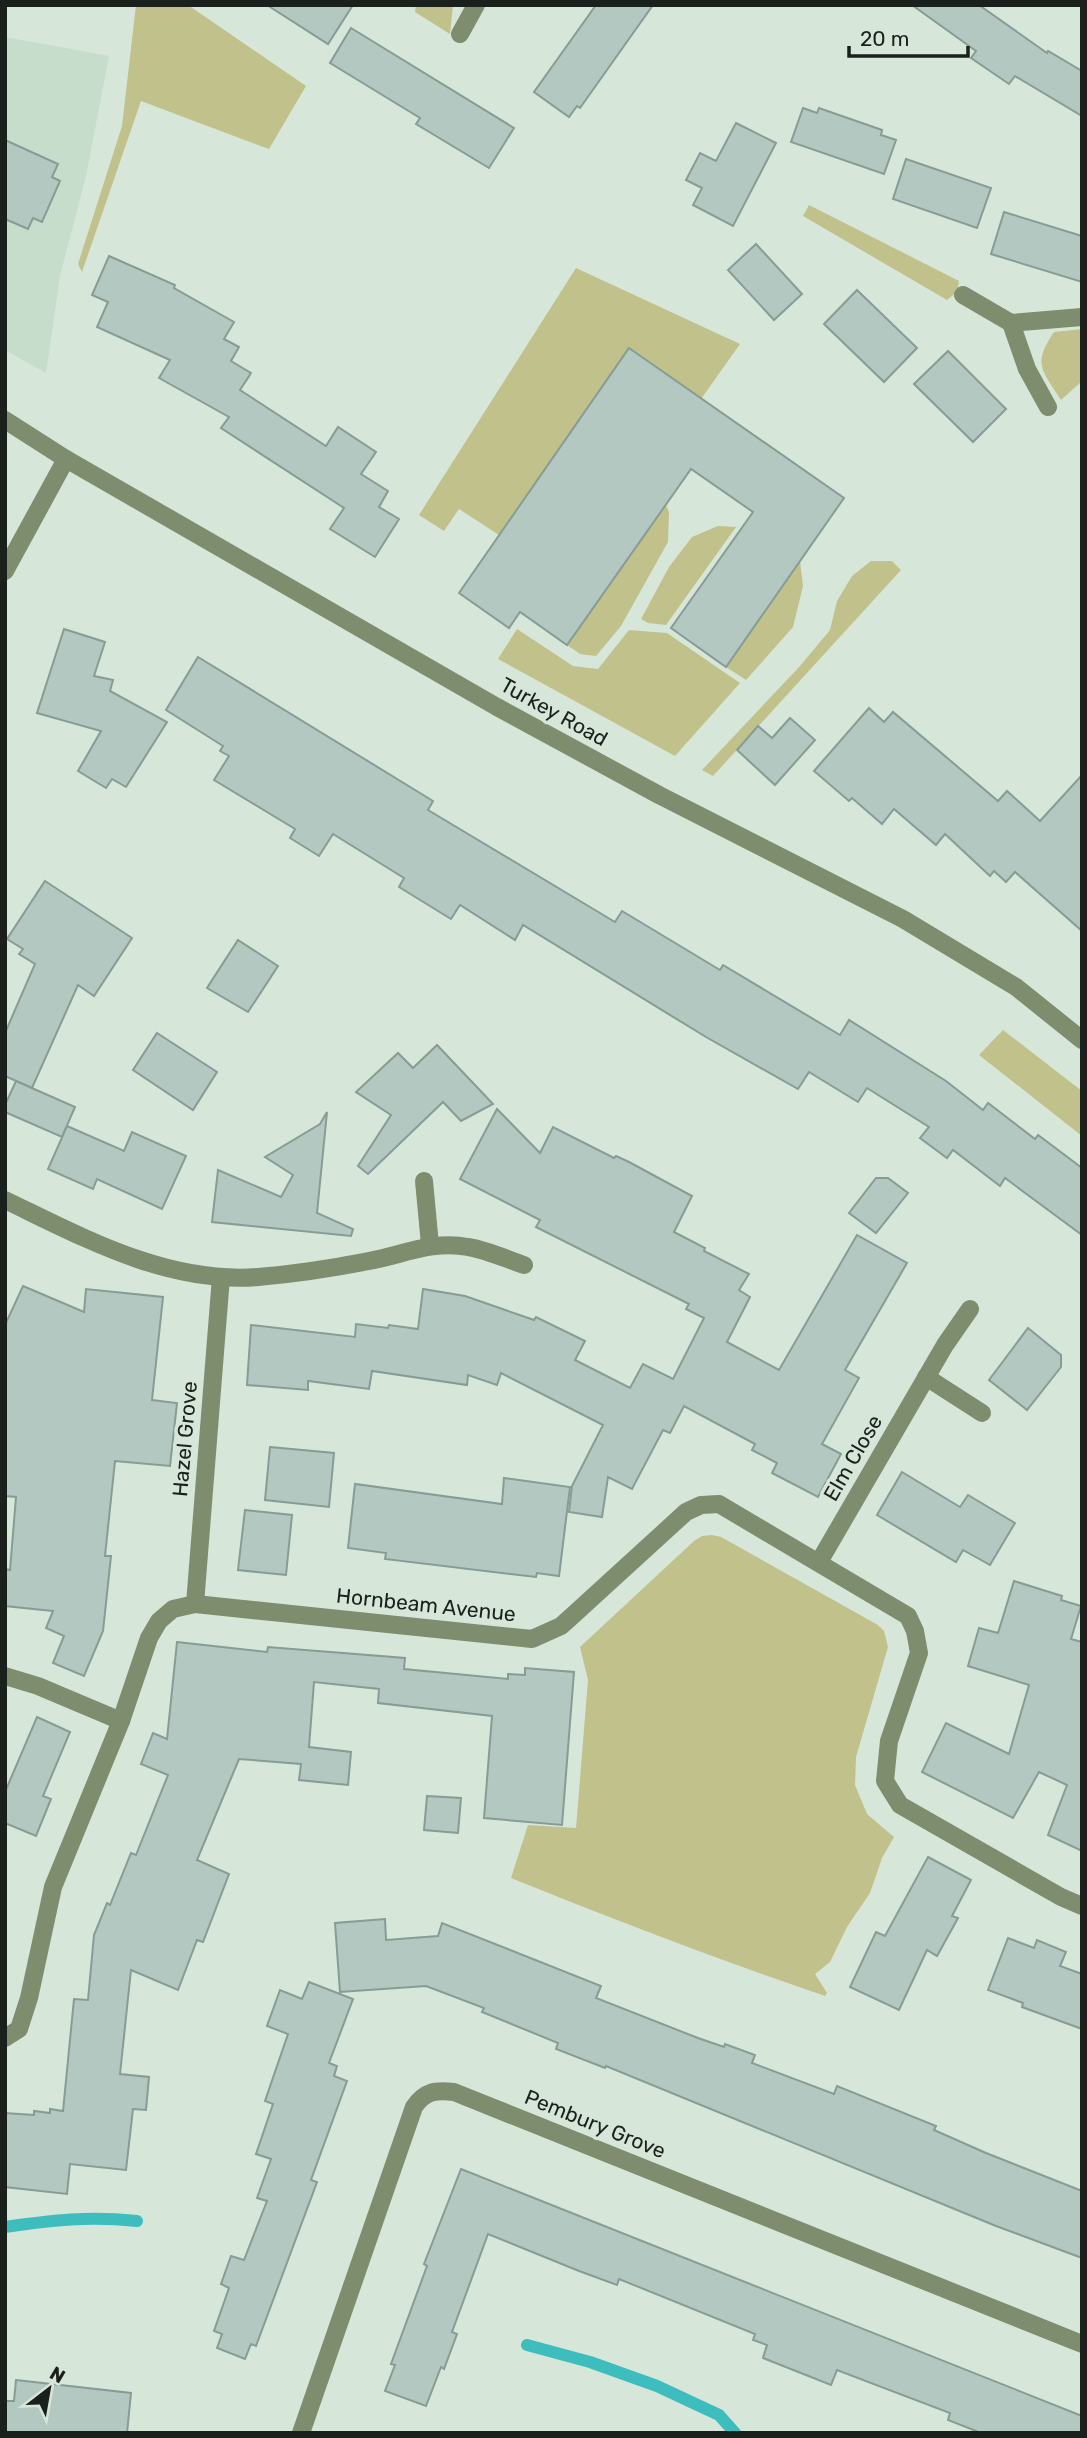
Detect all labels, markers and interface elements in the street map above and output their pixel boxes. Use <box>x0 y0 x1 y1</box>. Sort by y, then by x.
scale bar <box>849 14 968 58</box>
text: 20 m <box>860 26 909 51</box>
street label: Turkey Road <box>496 672 612 751</box>
street label: Hazel Grove <box>167 1380 202 1498</box>
street label: Elm Close <box>818 1410 887 1505</box>
street label: Hornbeam Avenue <box>335 1583 517 1626</box>
street label: Pembury Grove <box>521 2084 669 2163</box>
north arrow <box>14 2354 84 2424</box>
text: N <box>46 2361 69 2388</box>

